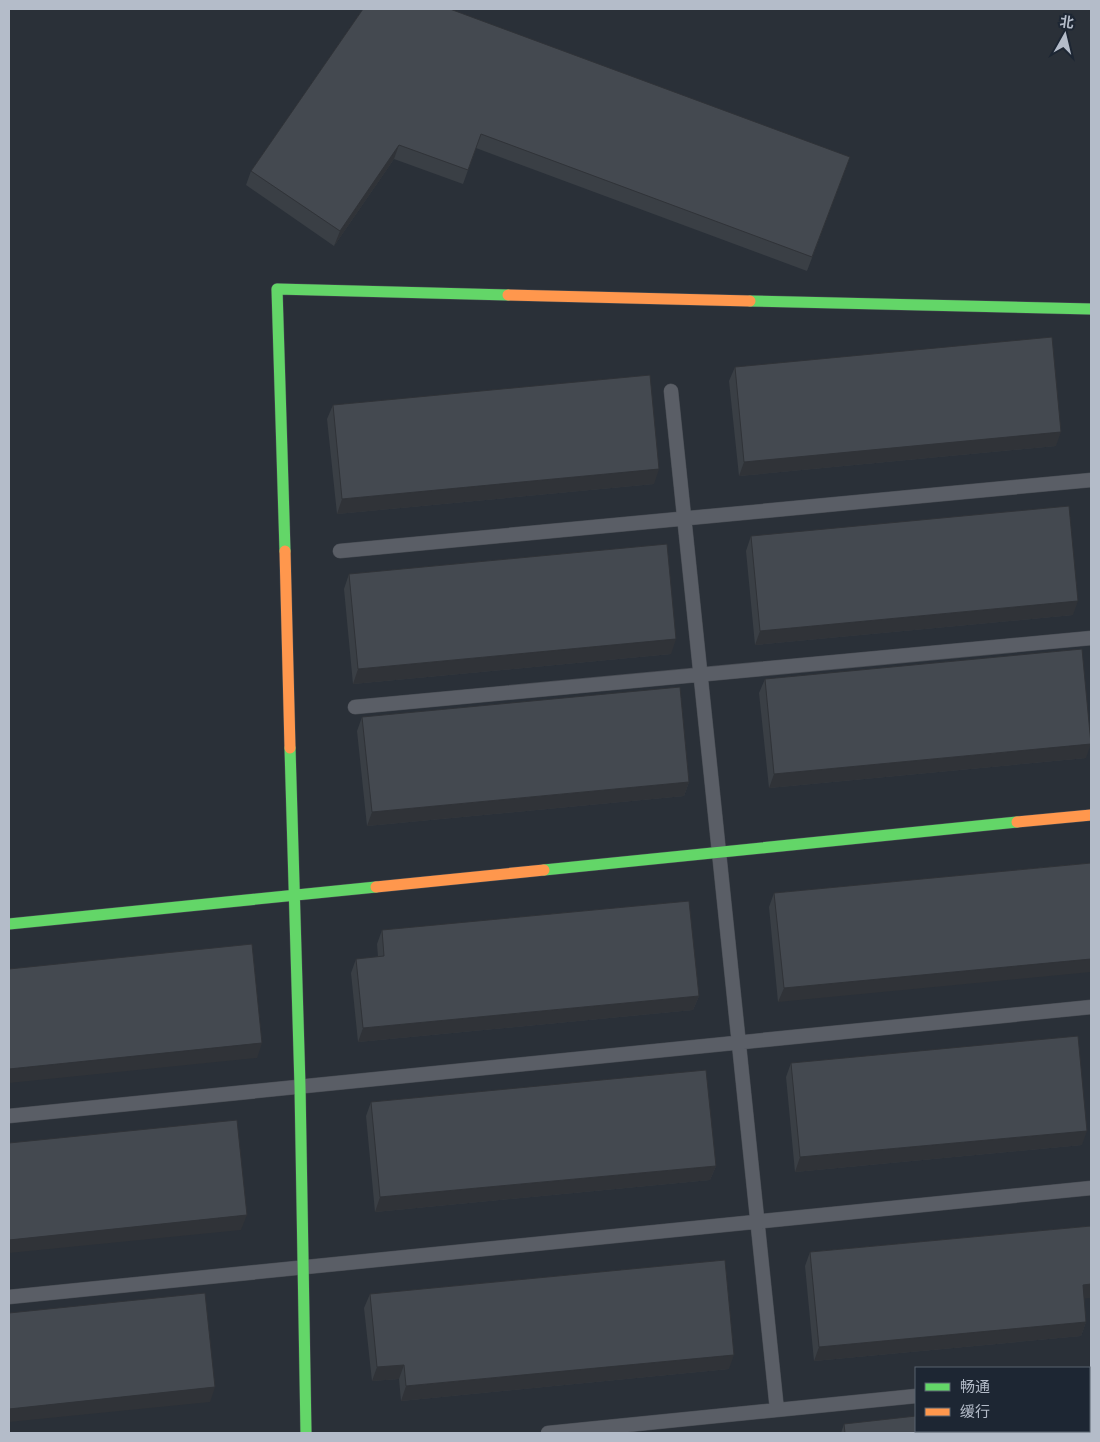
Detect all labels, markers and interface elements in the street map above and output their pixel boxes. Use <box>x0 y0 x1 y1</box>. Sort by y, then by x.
north arrow <box>1040 10 1090 60</box>
text: 北 <box>1059 12 1075 32</box>
legend <box>915 1367 1090 1432</box>
text: 畅通 <box>960 1378 990 1396</box>
text: 缓行 <box>960 1403 990 1421</box>

